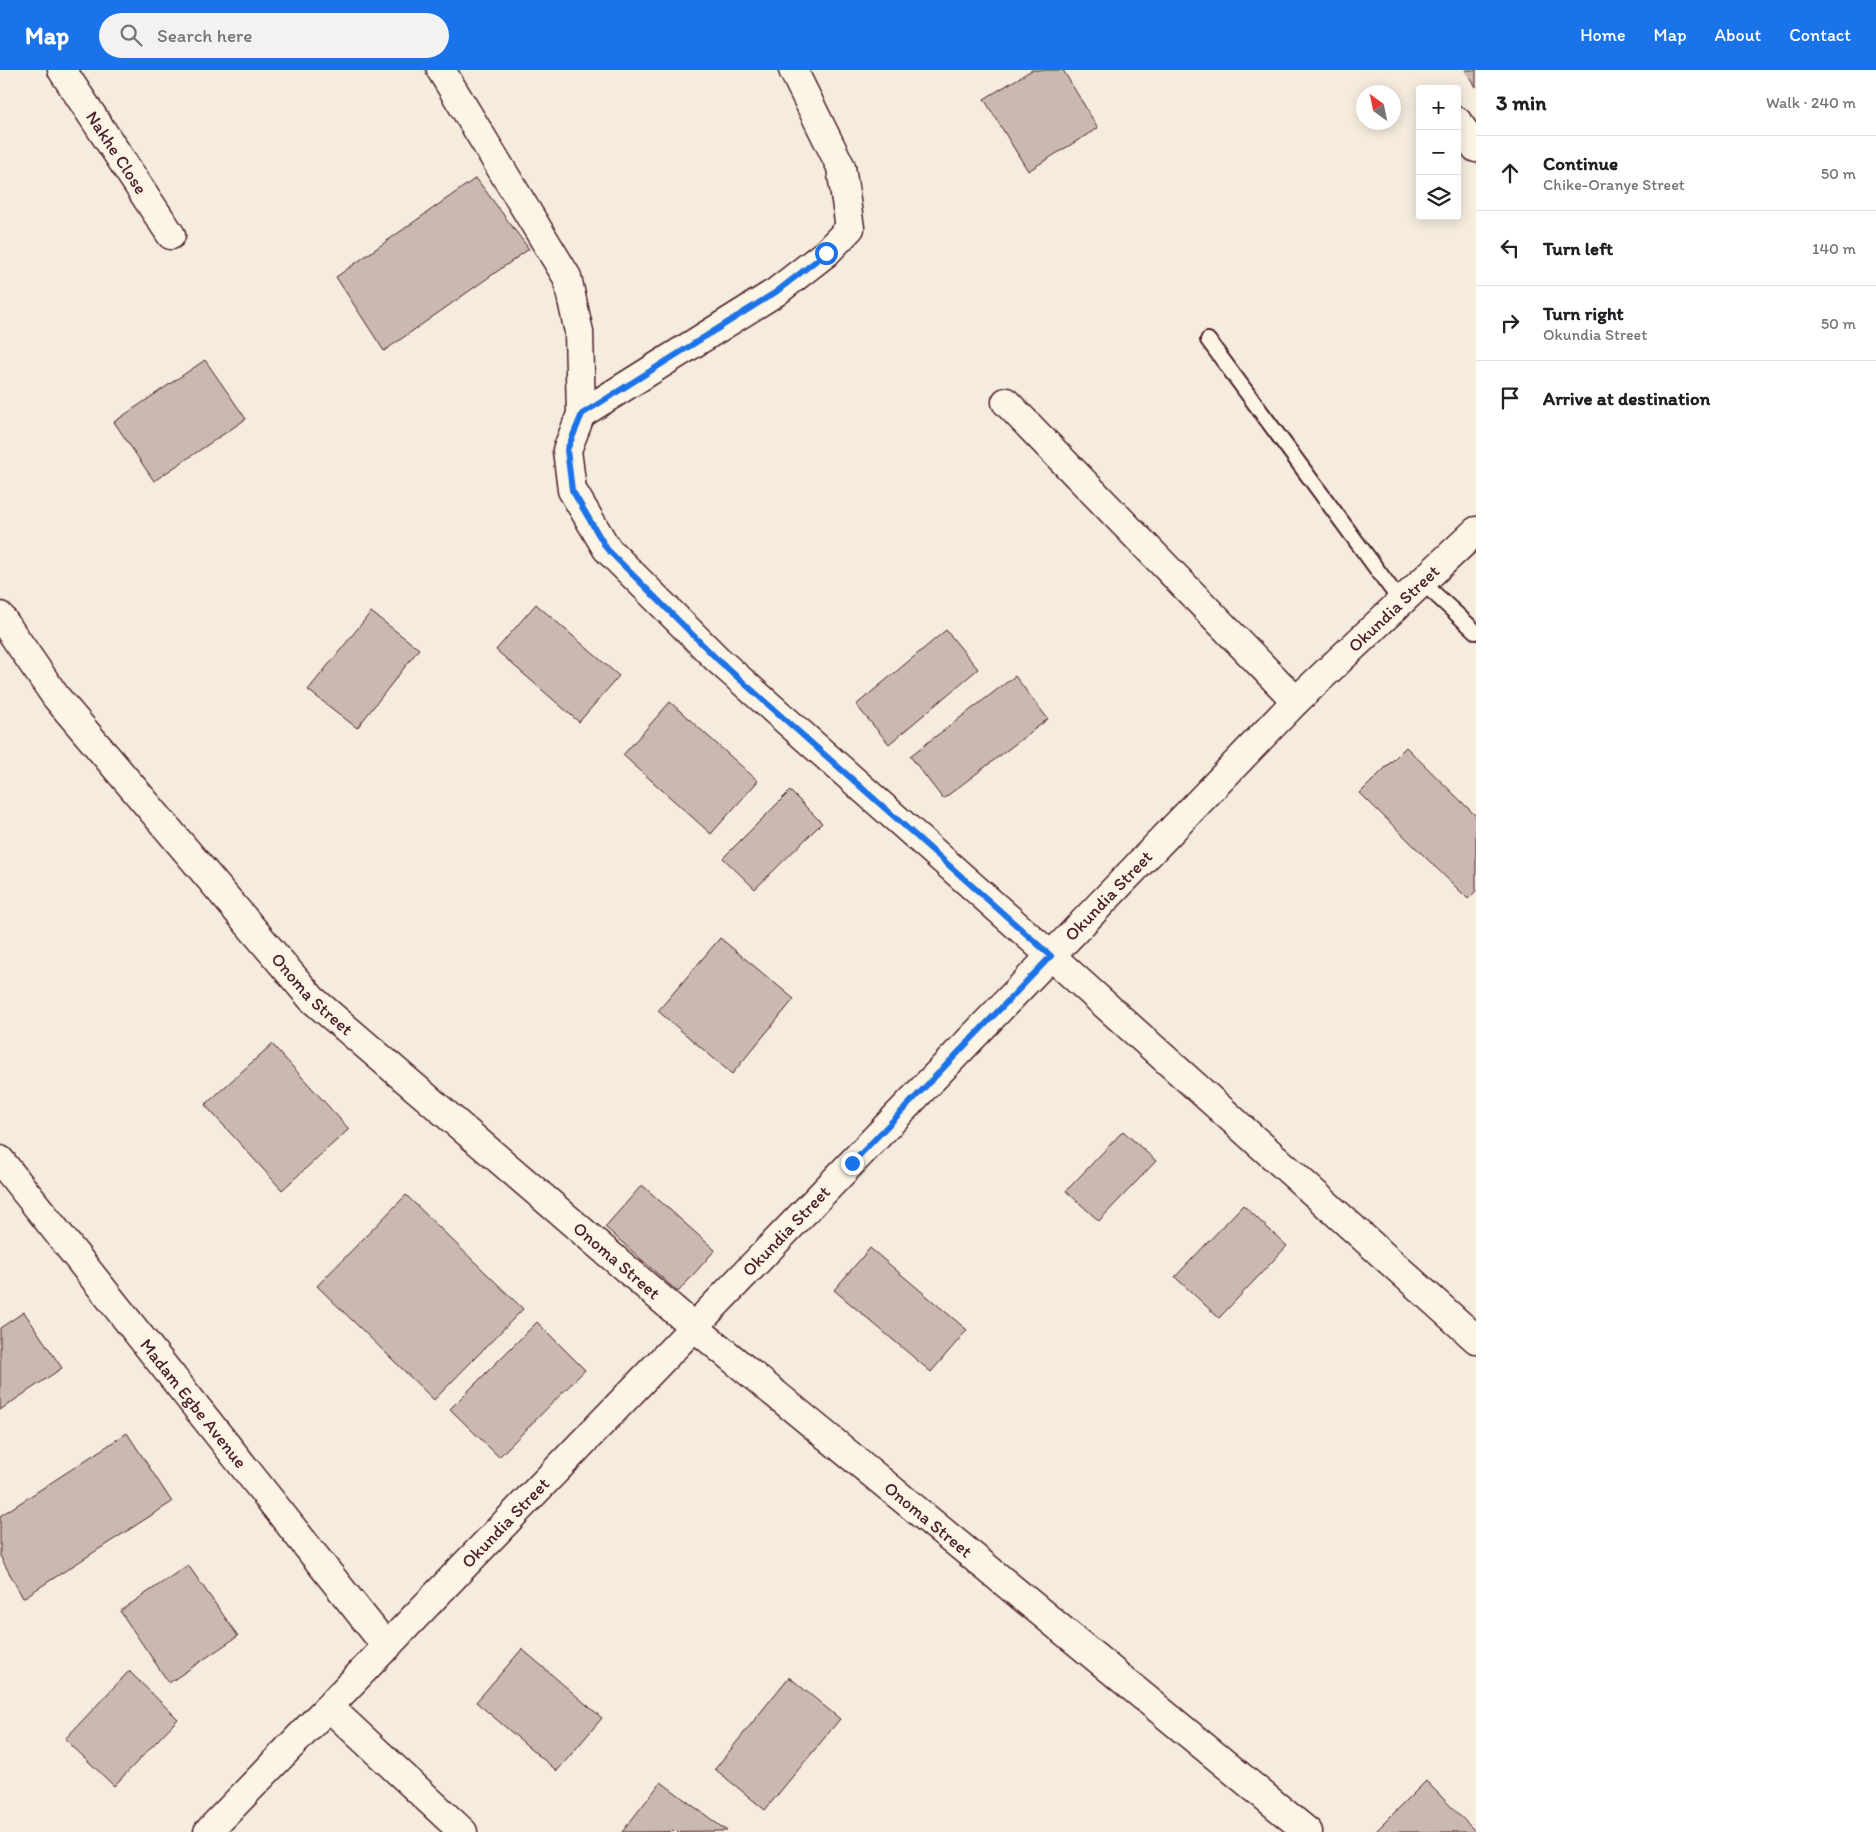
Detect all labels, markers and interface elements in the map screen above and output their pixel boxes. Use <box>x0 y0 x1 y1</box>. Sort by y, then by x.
search box <box>99 13 449 58</box>
text: Map <box>25 21 69 50</box>
icon: search <box>117 21 145 49</box>
text: Search here <box>157 24 252 47</box>
text: Home <box>1580 24 1626 46</box>
text: Map <box>1654 24 1687 46</box>
text: About <box>1715 24 1761 46</box>
text: Contact <box>1789 24 1851 46</box>
north arrow <box>1356 85 1401 130</box>
map controls <box>1416 85 1461 220</box>
button: + <box>1416 85 1461 130</box>
text: 3 min <box>1496 90 1546 115</box>
text: Walk · 240 m <box>1766 93 1856 112</box>
street label: Nakhe Close <box>81 107 152 198</box>
button: − <box>1416 130 1461 175</box>
text: Continue <box>1543 152 1618 175</box>
icon: ahead <box>1496 159 1524 187</box>
text: 50 m <box>1821 164 1856 183</box>
button: layers <box>1416 175 1461 220</box>
text: Chike-Oranye Street <box>1543 175 1685 194</box>
icon: left <box>1496 234 1524 262</box>
text: Turn left <box>1543 237 1613 260</box>
text: 140 m <box>1812 239 1856 258</box>
route start <box>815 242 838 265</box>
text: Turn right <box>1543 302 1624 325</box>
icon: right <box>1496 309 1524 337</box>
text: 50 m <box>1821 314 1856 333</box>
text: Okundia Street <box>1543 325 1647 344</box>
icon: arrive <box>1496 384 1524 412</box>
text: Arrive at destination <box>1543 387 1710 410</box>
street label: Okundia Street <box>1344 560 1444 657</box>
street label: Okundia Street <box>1060 846 1157 946</box>
street label: Onoma Street <box>267 948 358 1040</box>
route end <box>841 1152 864 1175</box>
street label: Okundia Street <box>738 1181 835 1281</box>
street label: Onoma Street <box>569 1217 665 1304</box>
street label: Madam Egbe Avenue <box>135 1334 252 1473</box>
street label: Okundia Street <box>457 1473 554 1573</box>
street label: Onoma Street <box>879 1477 977 1562</box>

